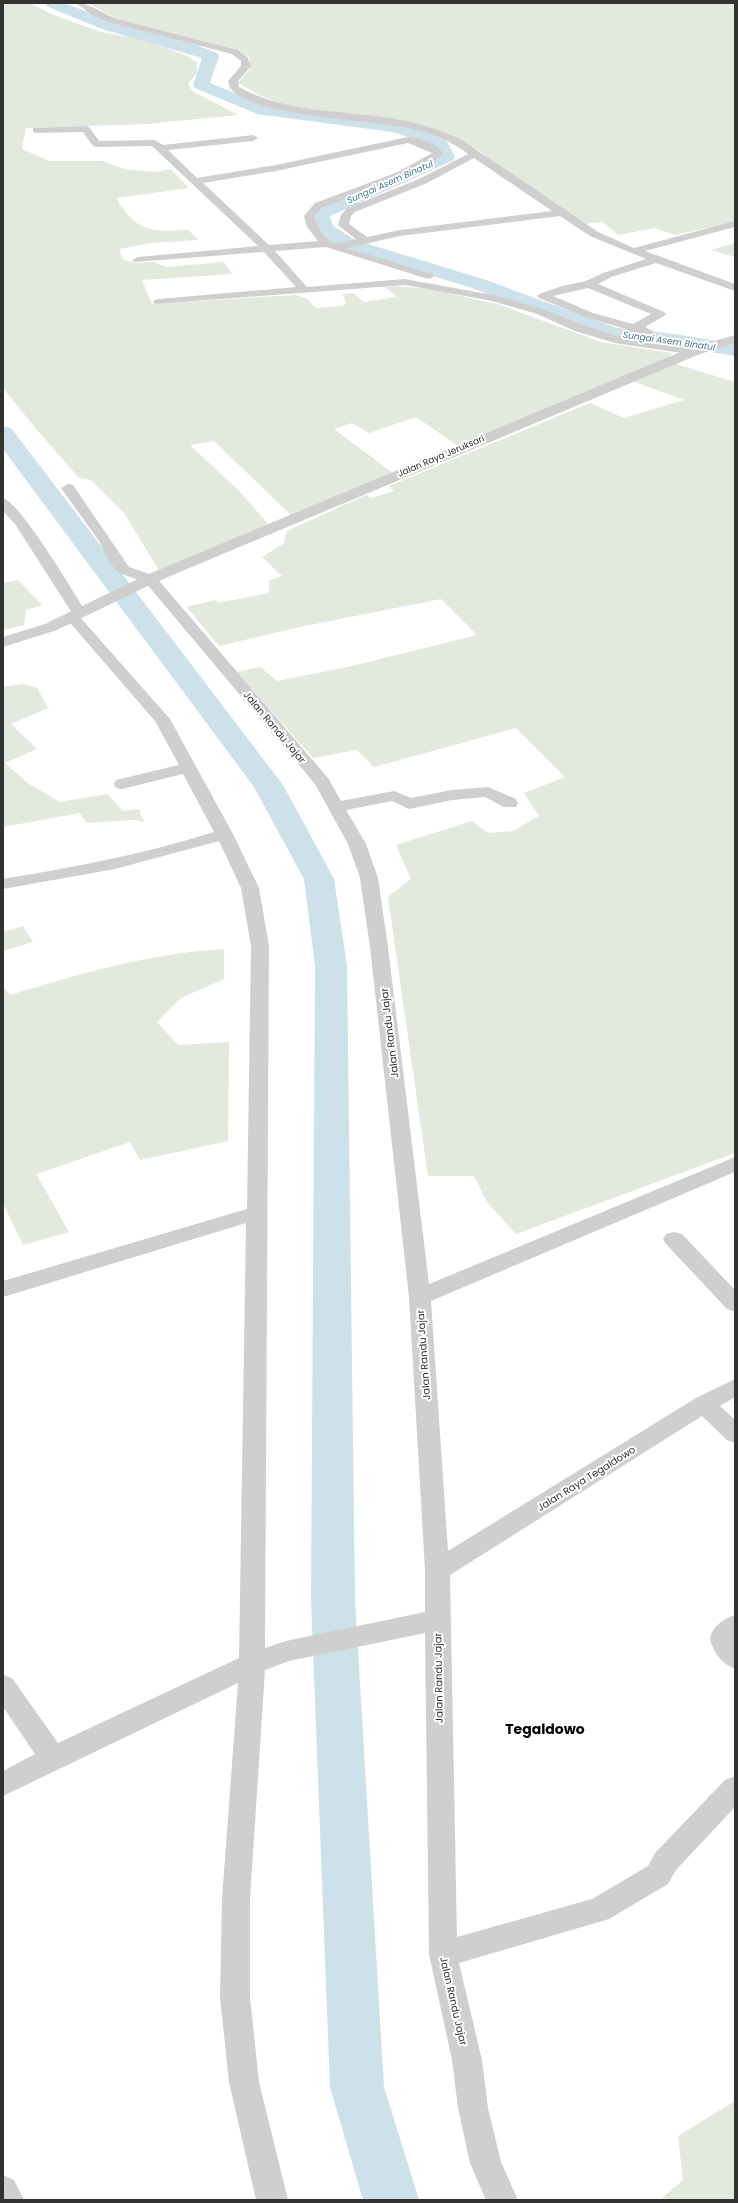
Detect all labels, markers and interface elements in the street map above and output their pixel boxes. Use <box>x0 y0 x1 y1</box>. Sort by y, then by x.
water label: Sungai Asem Binatul <box>345 157 436 206</box>
water label: Sungai Asem Binatul <box>622 329 717 354</box>
street label: Jalan Raya Jeruksari <box>396 432 486 480</box>
street label: Jalan Randu Jajar <box>240 688 310 767</box>
street label: Jalan Randu Jajar <box>377 987 402 1079</box>
street label: Jalan Randu Jajar <box>413 1309 434 1401</box>
street label: Jalan Raya Tegaldowo <box>534 1442 638 1515</box>
street label: Jalan Randu Jajar <box>430 1632 447 1723</box>
district label: Tegaldowo <box>505 1719 585 1739</box>
street label: Jalan Randu Jajar <box>436 1955 471 2047</box>

